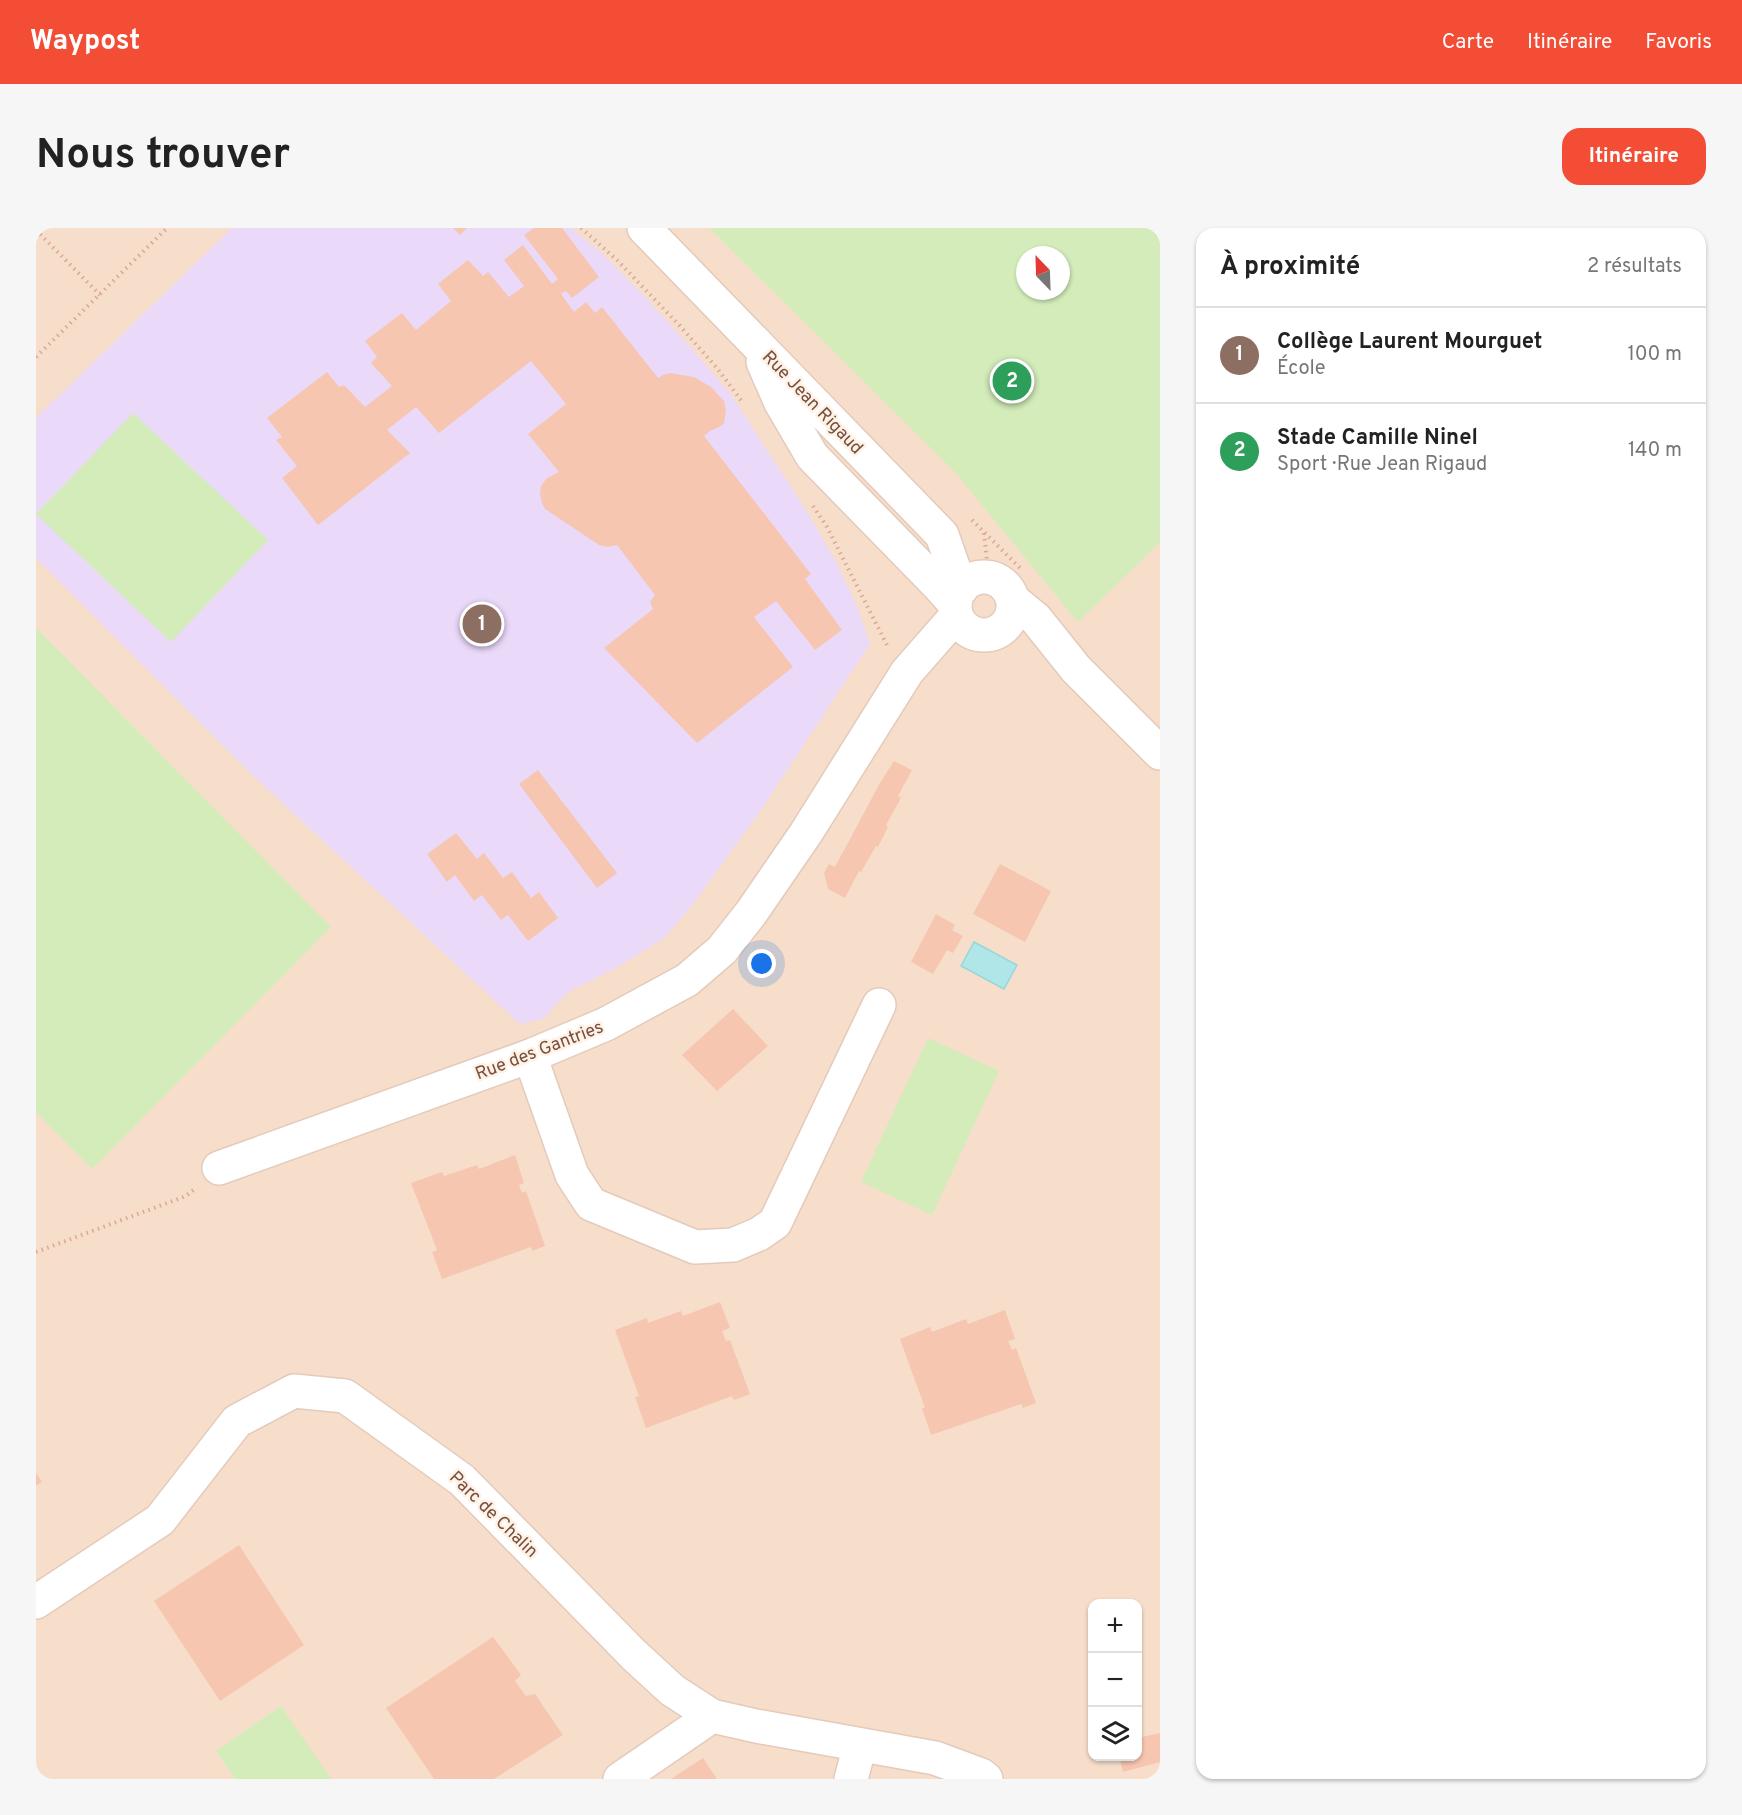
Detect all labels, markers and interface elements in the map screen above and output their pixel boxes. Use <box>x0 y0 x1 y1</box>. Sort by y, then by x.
text: Waypost <box>30 24 140 60</box>
text: Carte <box>1442 29 1494 56</box>
text: Itinéraire <box>1527 29 1612 56</box>
text: Favoris <box>1645 29 1712 56</box>
button: Itinéraire <box>1562 128 1706 185</box>
text: Nous trouver <box>36 130 290 183</box>
north arrow <box>1016 246 1070 300</box>
text: À proximité <box>1220 251 1360 284</box>
text: 2 résultats <box>1587 254 1682 280</box>
text: Collège Laurent Mourguet <box>1277 329 1542 356</box>
text: 1 <box>1236 342 1244 368</box>
text: 100 m <box>1627 342 1682 368</box>
street label: Rue Jean Rigaud <box>757 346 867 460</box>
text: École <box>1277 356 1326 382</box>
pin: 2 <box>992 358 1032 404</box>
text: Stade Camille Ninel <box>1277 425 1478 452</box>
text: 2 <box>1233 438 1246 464</box>
text: 140 m <box>1628 438 1682 464</box>
text: Sport · Rue Jean Rigaud <box>1277 452 1487 478</box>
pin: 1 <box>462 602 502 646</box>
your location <box>747 949 776 978</box>
street label: Rue des Gantries <box>472 1016 607 1086</box>
street label: Parc de Chalin <box>444 1467 542 1563</box>
map controls <box>1088 1599 1142 1761</box>
button: + <box>1088 1599 1142 1653</box>
button: − <box>1088 1653 1142 1707</box>
button: layers <box>1088 1707 1142 1761</box>

